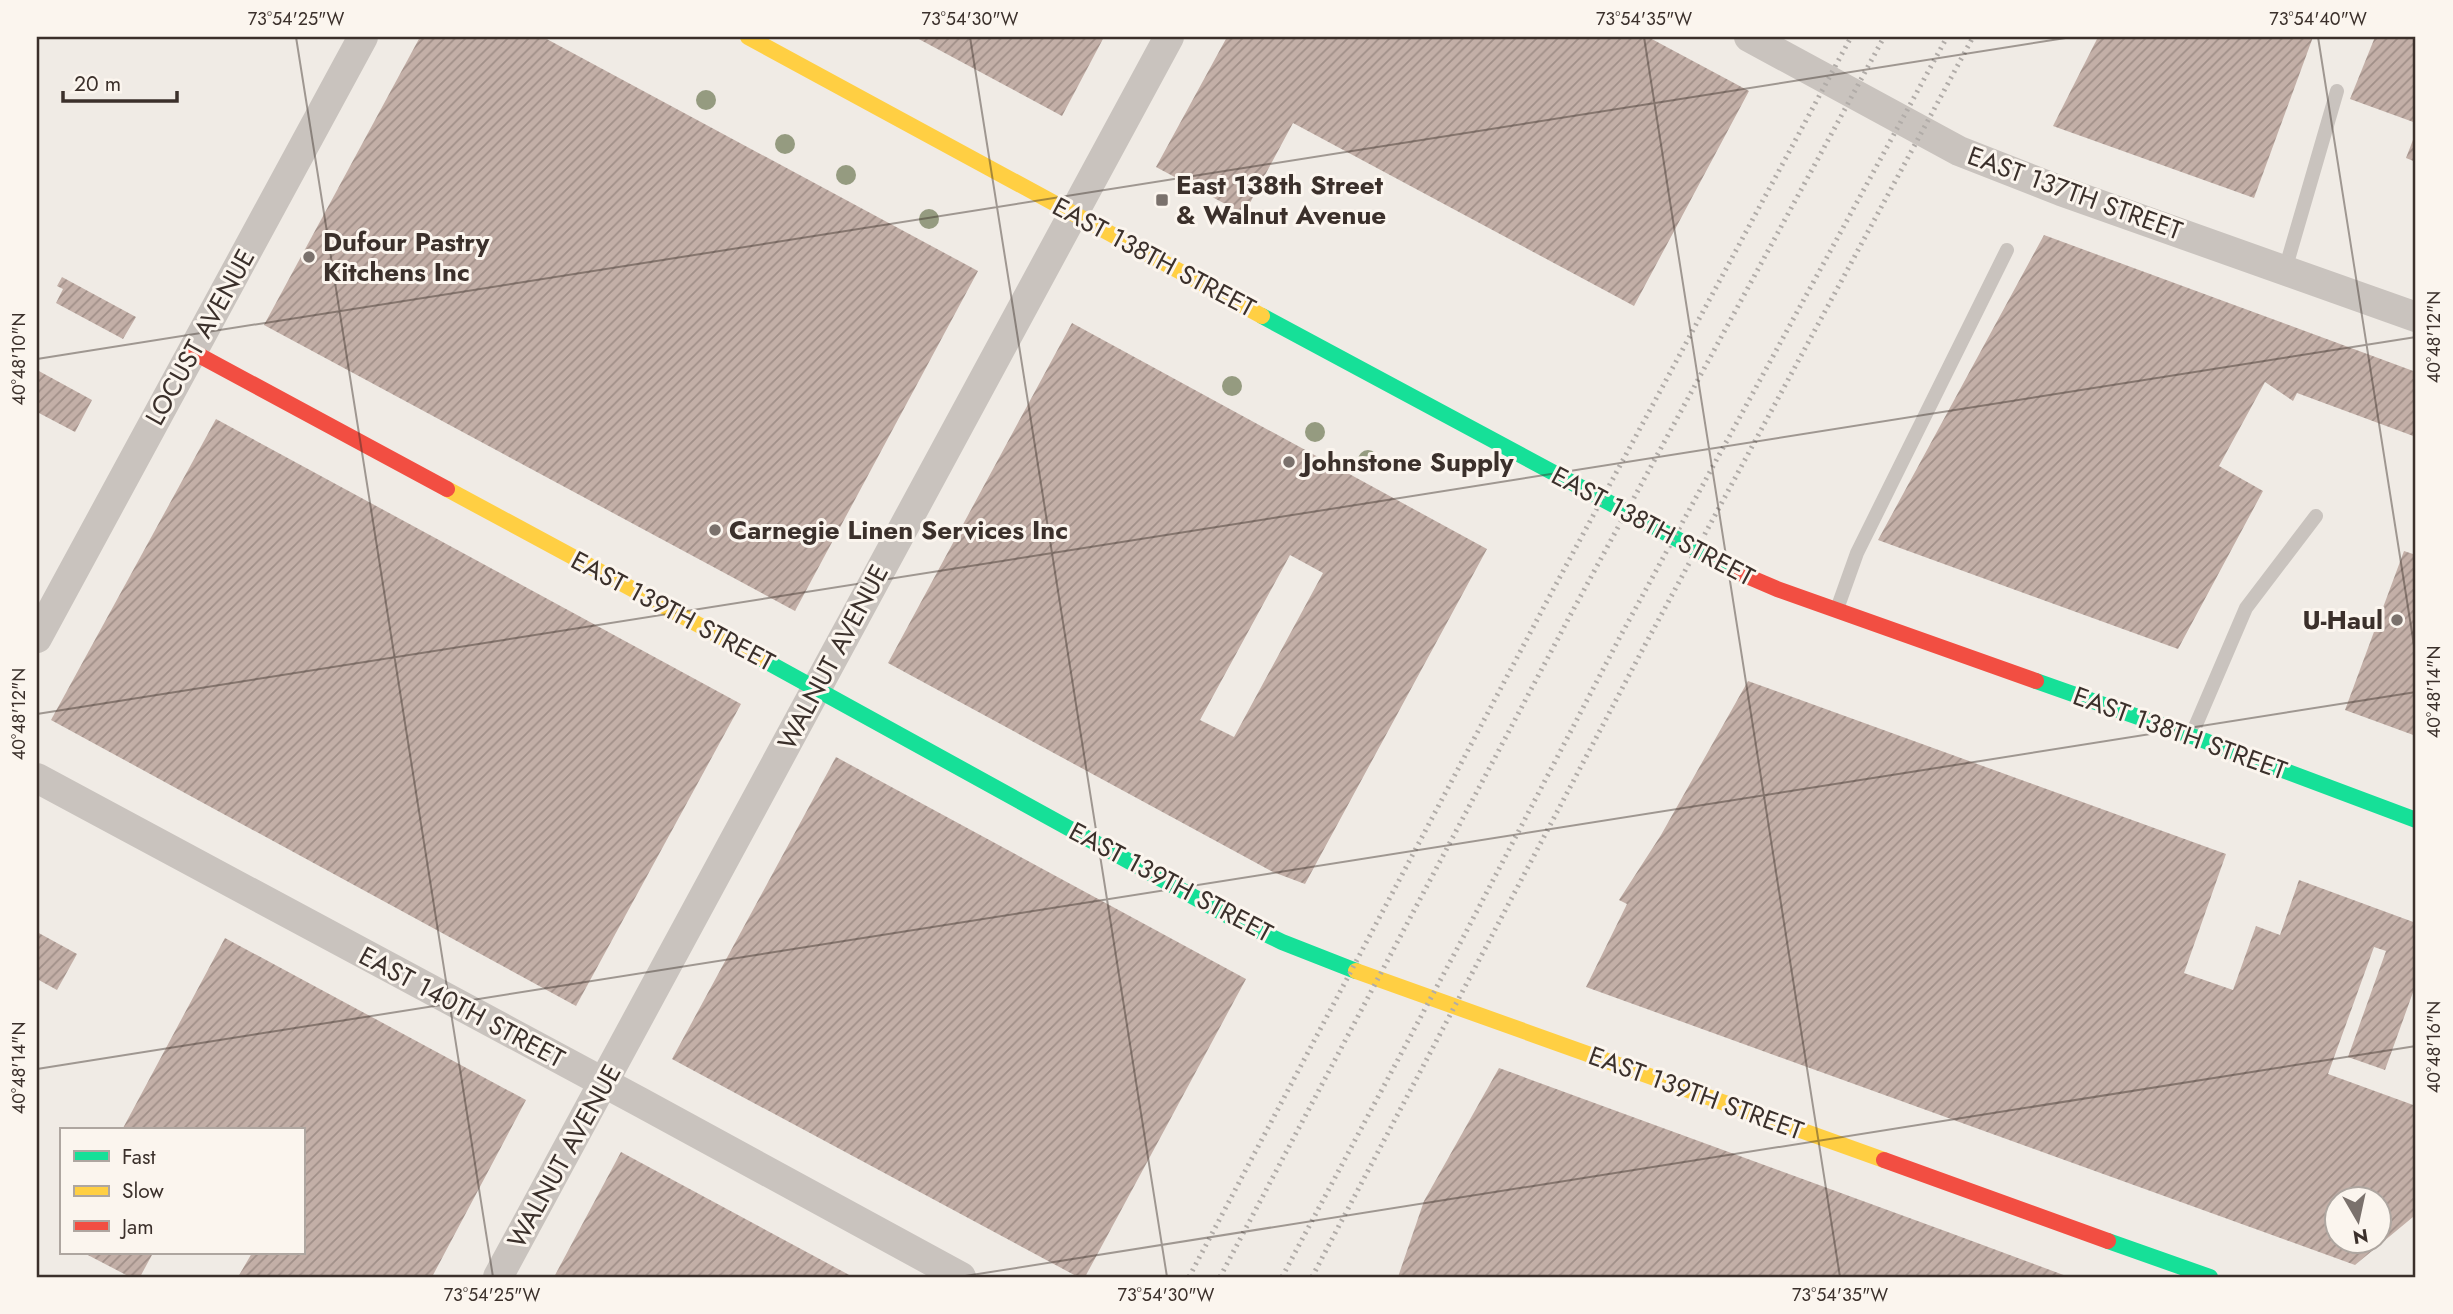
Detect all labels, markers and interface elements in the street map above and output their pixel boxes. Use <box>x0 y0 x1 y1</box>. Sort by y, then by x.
text: 73°54'25"W <box>248 6 344 32</box>
text: 73°54'30"W <box>922 6 1019 32</box>
text: 73°54'35"W <box>1596 6 1692 32</box>
text: 73°54'40"W <box>2269 6 2367 32</box>
scale bar <box>63 60 177 104</box>
text: 20 m <box>74 69 121 99</box>
street label: EAST 137TH STREET <box>1962 137 2188 249</box>
place label: East 138th Street & Walnut Avenue <box>1176 166 1386 234</box>
street label: EAST 138TH STREET <box>1046 187 1262 327</box>
marker: East 138th Street & Walnut Avenue <box>1154 192 1170 208</box>
place label: Dufour Pastry Kitchens Inc <box>323 223 490 291</box>
street label: LOCUST AVENUE <box>136 242 264 432</box>
marker: Dufour Pastry Kitchens Inc <box>301 249 317 265</box>
text: 40°48'12"N <box>2421 291 2447 383</box>
text: 40°48'10"N <box>6 313 32 405</box>
place label: Johnstone Supply <box>1298 443 1514 481</box>
marker: Johnstone Supply <box>1281 454 1297 470</box>
street label: EAST 138TH STREET <box>1545 456 1761 596</box>
place label: Carnegie Linen Services Inc <box>729 511 1068 549</box>
marker: Carnegie Linen Services Inc <box>707 522 723 538</box>
street label: EAST 139TH STREET <box>564 541 782 681</box>
street label: WALNUT AVENUE <box>768 558 898 756</box>
place label: U-Haul <box>2303 601 2383 639</box>
marker: U-Haul <box>2389 612 2405 628</box>
text: 40°48'14"N <box>2421 646 2447 738</box>
text: 40°48'12"N <box>6 668 32 760</box>
street label: EAST 138TH STREET <box>2068 677 2292 789</box>
street label: EAST 139TH STREET <box>1062 812 1280 952</box>
street label: EAST 140TH STREET <box>352 937 572 1077</box>
text: 40°48'16"N <box>2421 1001 2447 1093</box>
text: 40°48'14"N <box>6 1022 32 1114</box>
street label: EAST 139TH STREET <box>1583 1037 1809 1149</box>
street label: WALNUT AVENUE <box>498 1057 630 1255</box>
legend <box>60 1128 304 1254</box>
text: Fast <box>122 1142 155 1172</box>
text: Slow <box>122 1176 164 1206</box>
north arrow <box>2324 1184 2394 1254</box>
text: Jam <box>119 1212 154 1242</box>
text: N <box>2351 1222 2370 1251</box>
text: 73°54'25"W <box>444 1282 540 1308</box>
text: 73°54'30"W <box>1118 1282 1215 1308</box>
text: 73°54'35"W <box>1792 1282 1888 1308</box>

